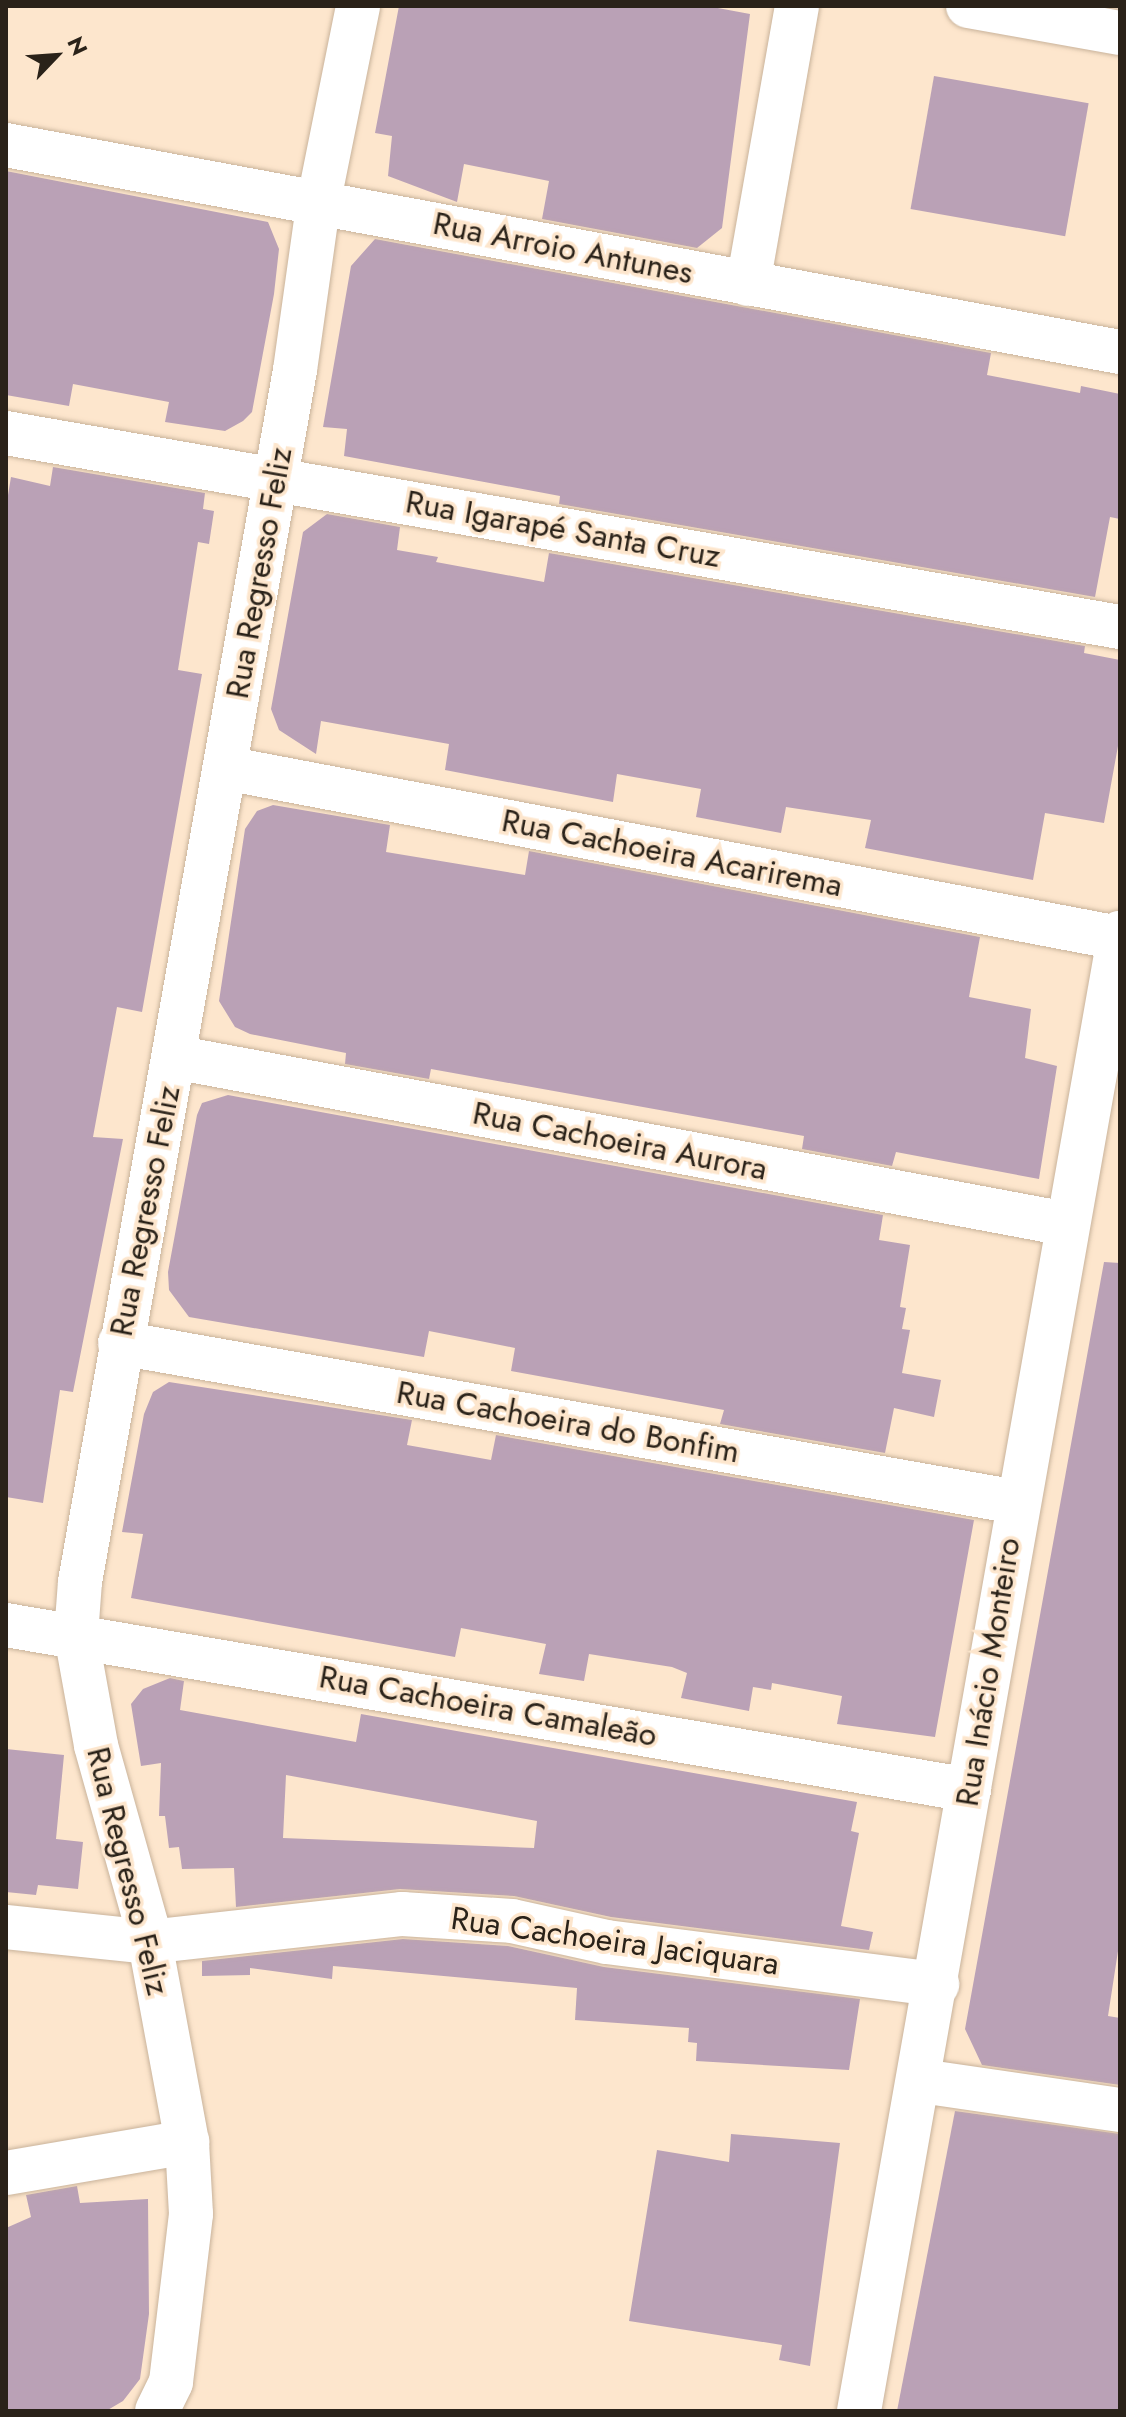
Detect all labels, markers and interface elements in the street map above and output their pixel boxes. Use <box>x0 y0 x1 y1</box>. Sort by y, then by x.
north arrow <box>16 16 96 96</box>
text: N <box>60 31 96 61</box>
street label: Rua Arroio Antunes <box>430 204 696 292</box>
street label: Rua Regresso Feliz <box>218 445 300 701</box>
street label: Rua Igarapé Santa Cruz <box>403 482 723 576</box>
street label: Rua Cachoeira Acarirema <box>499 801 845 905</box>
street label: Rua Regresso Feliz <box>102 1083 188 1339</box>
street label: Rua Cachoeira Aurora <box>470 1094 770 1188</box>
street label: Rua Cachoeira do Bonfim <box>394 1373 742 1471</box>
street label: Rua Inácio Monteiro <box>948 1535 1028 1809</box>
street label: Rua Cachoeira Camaleão <box>316 1657 660 1755</box>
street label: Rua Regresso Feliz <box>79 1743 177 1999</box>
street label: Rua Cachoeira Jaciquara <box>449 1899 781 1983</box>

